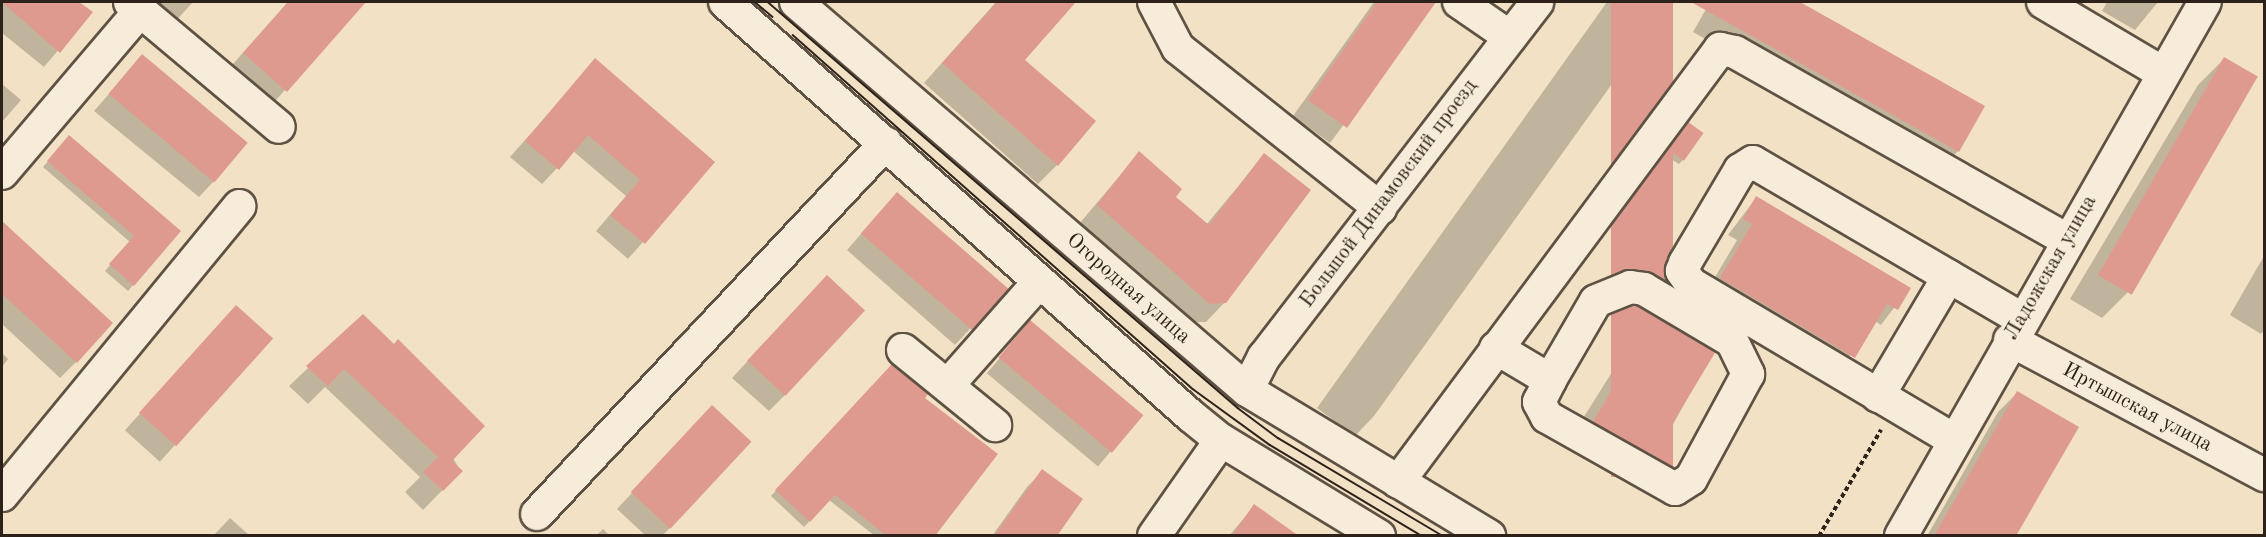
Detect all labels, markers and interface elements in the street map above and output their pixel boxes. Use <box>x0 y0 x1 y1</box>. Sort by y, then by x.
street label: Большой Динамовский проезд <box>1295 75 1483 313</box>
street label: Ладожская улица <box>1999 191 2103 345</box>
street label: Огородная улица <box>1061 228 1195 350</box>
street label: Иртышская улица <box>2058 358 2216 458</box>

